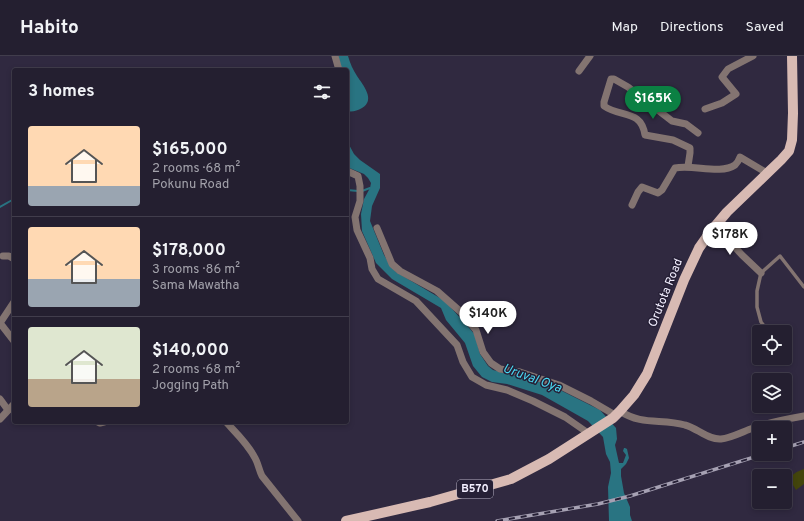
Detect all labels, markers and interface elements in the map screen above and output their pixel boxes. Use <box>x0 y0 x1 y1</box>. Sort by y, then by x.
text: Habito <box>20 16 79 40</box>
text: Map <box>612 19 638 36</box>
text: Directions <box>660 19 724 36</box>
text: Saved <box>746 19 784 36</box>
text: 3 homes <box>28 81 95 103</box>
icon: filters <box>311 81 333 103</box>
pin: $165K <box>625 86 681 120</box>
text: $165K <box>634 91 672 107</box>
text: $165,000 <box>152 139 228 161</box>
icon: home <box>60 142 108 190</box>
text: 2 rooms · 68 m² <box>152 161 240 177</box>
text: Pokunu Road <box>152 177 229 193</box>
pin: $178K <box>702 222 758 256</box>
text: $178K <box>712 227 748 243</box>
text: $178,000 <box>152 240 226 262</box>
icon: home <box>60 243 108 291</box>
street label: Orutota Road <box>645 256 687 330</box>
text: 3 rooms · 86 m² <box>152 262 240 278</box>
text: Sama Mawatha <box>152 278 239 294</box>
pin: $140K <box>460 301 516 335</box>
text: $140K <box>468 306 508 322</box>
map controls <box>752 325 792 509</box>
button: locate <box>752 325 792 365</box>
text: $140,000 <box>152 340 229 362</box>
icon: home <box>60 343 108 391</box>
water label: Uruval Oya <box>500 361 564 397</box>
text: 2 rooms · 68 m² <box>152 362 240 378</box>
button: layers <box>752 373 792 413</box>
text: Jogging Path <box>152 378 229 394</box>
button: + <box>752 421 792 461</box>
button: − <box>752 469 792 509</box>
road number: B570 <box>457 480 493 498</box>

